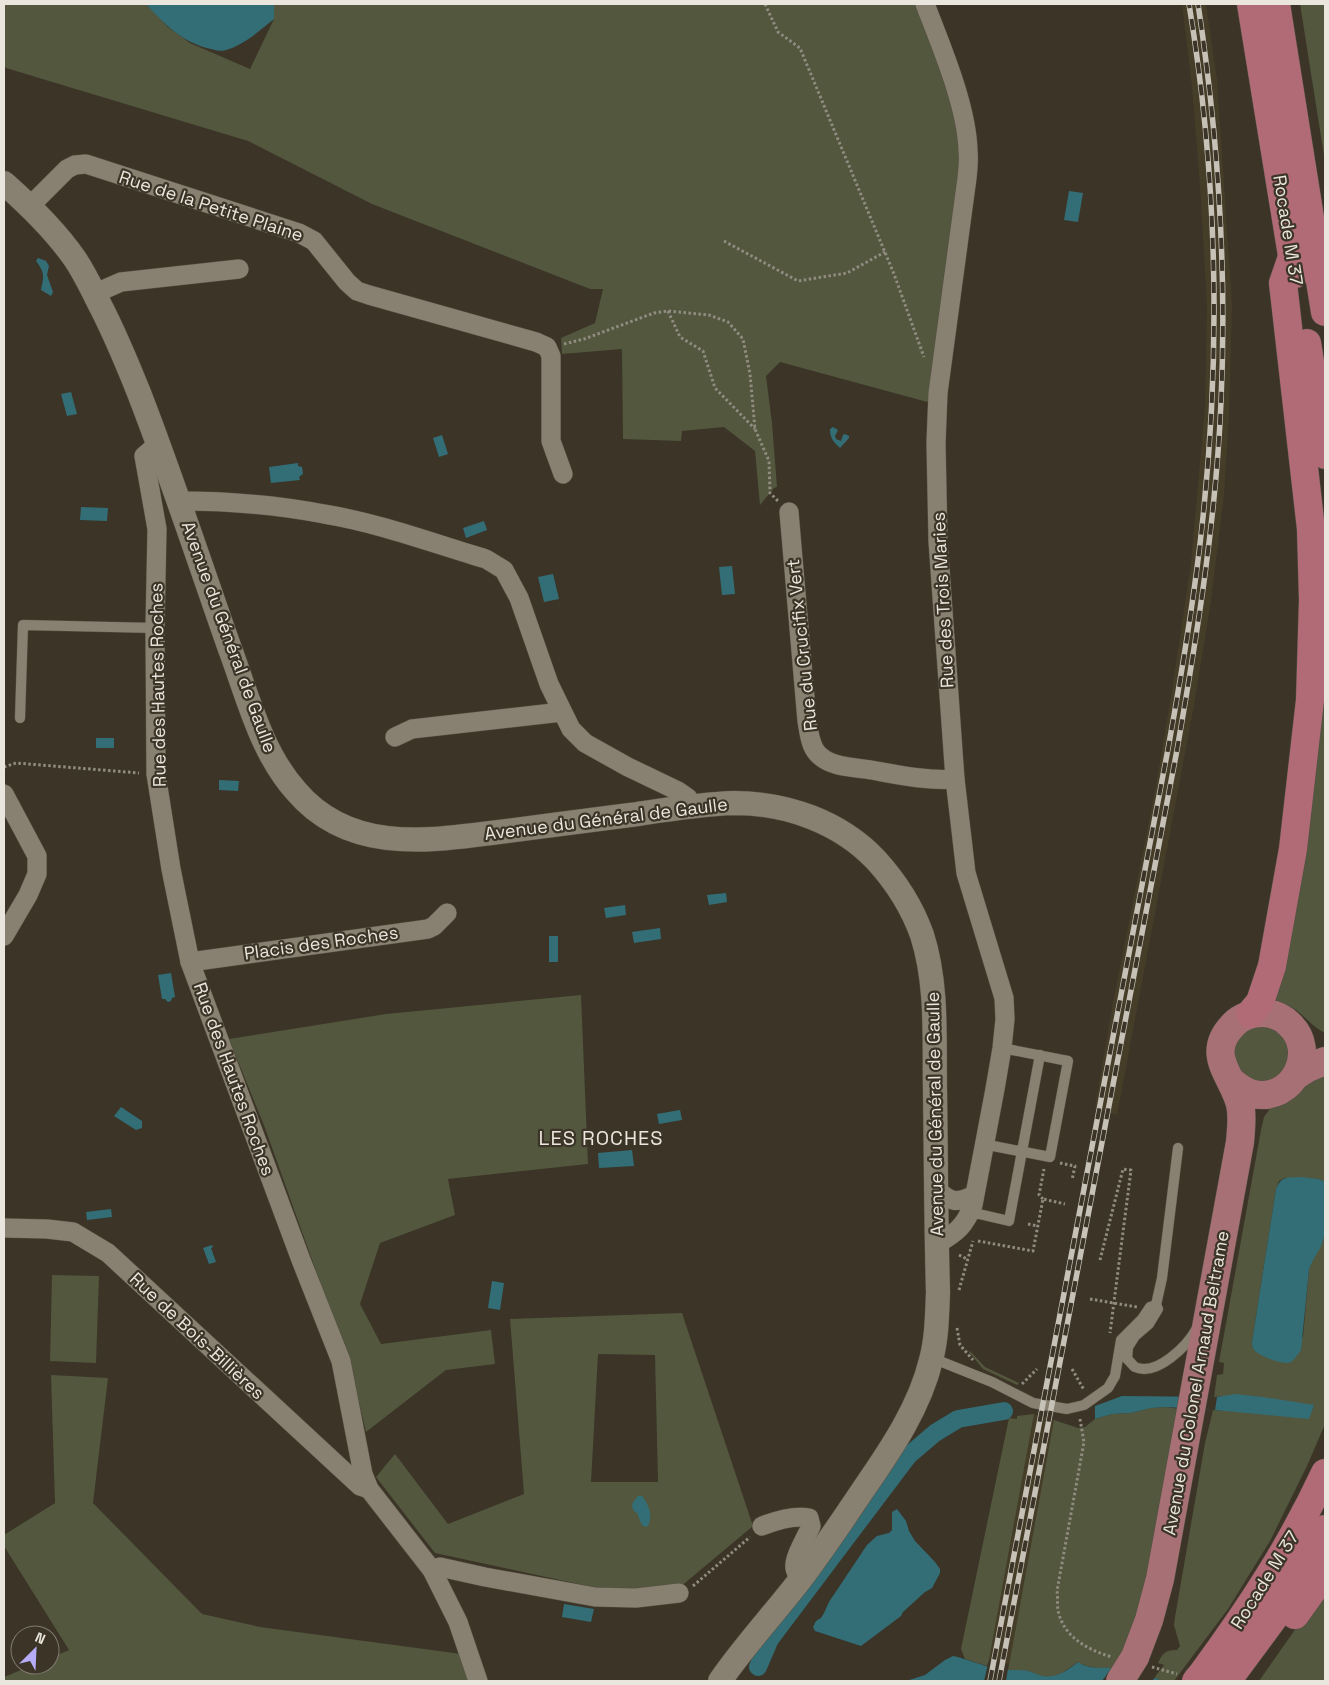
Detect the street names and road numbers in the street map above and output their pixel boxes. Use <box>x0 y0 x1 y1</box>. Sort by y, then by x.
street label: Rue de la Petite Plaine <box>116 165 306 246</box>
street label: Rocade M 37 <box>1268 173 1309 287</box>
street label: Rue des Trois Maries <box>926 511 959 689</box>
street label: Avenue du Général de Gaulle <box>177 518 282 756</box>
street label: Rue du Crucifix Vert <box>781 558 822 732</box>
street label: Rue des Hautes Roches <box>144 583 171 787</box>
street label: Avenue du Général de Gaulle <box>483 792 729 845</box>
street label: Placis des Roches <box>242 920 399 965</box>
street label: Rue des Hautes Roches <box>189 979 280 1179</box>
street label: Avenue du Général de Gaulle <box>921 991 948 1237</box>
street label: Avenue du Colonel Arnaud Beltrame <box>1157 1229 1234 1537</box>
street label: Rue de Bois-Billières <box>125 1267 270 1404</box>
street label: Rocade M 37 <box>1225 1526 1304 1633</box>

